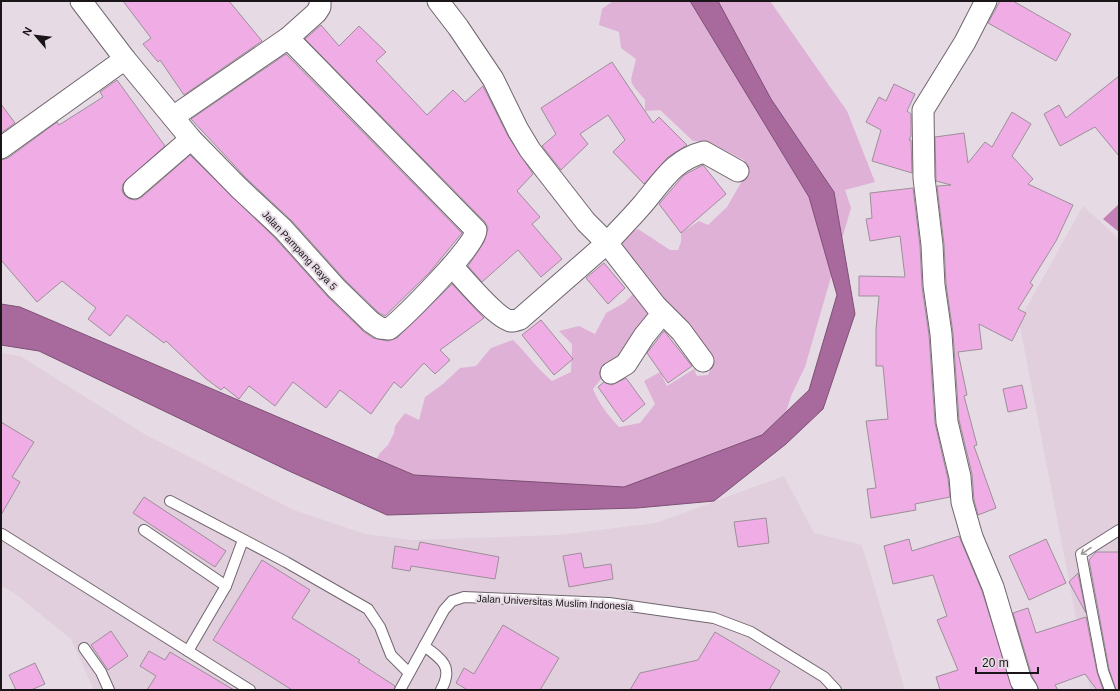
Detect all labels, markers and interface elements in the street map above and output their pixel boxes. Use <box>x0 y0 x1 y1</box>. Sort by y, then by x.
north arrow <box>16 16 56 56</box>
text: N <box>20 25 34 38</box>
street label: Jalan Pampang Raya 5 <box>260 209 339 292</box>
one-way arrow <box>1081 547 1092 555</box>
street label: Jalan Universitas Muslim Indonesia <box>476 593 634 612</box>
scale bar <box>976 649 1038 675</box>
text: 20 m <box>982 656 1009 670</box>

